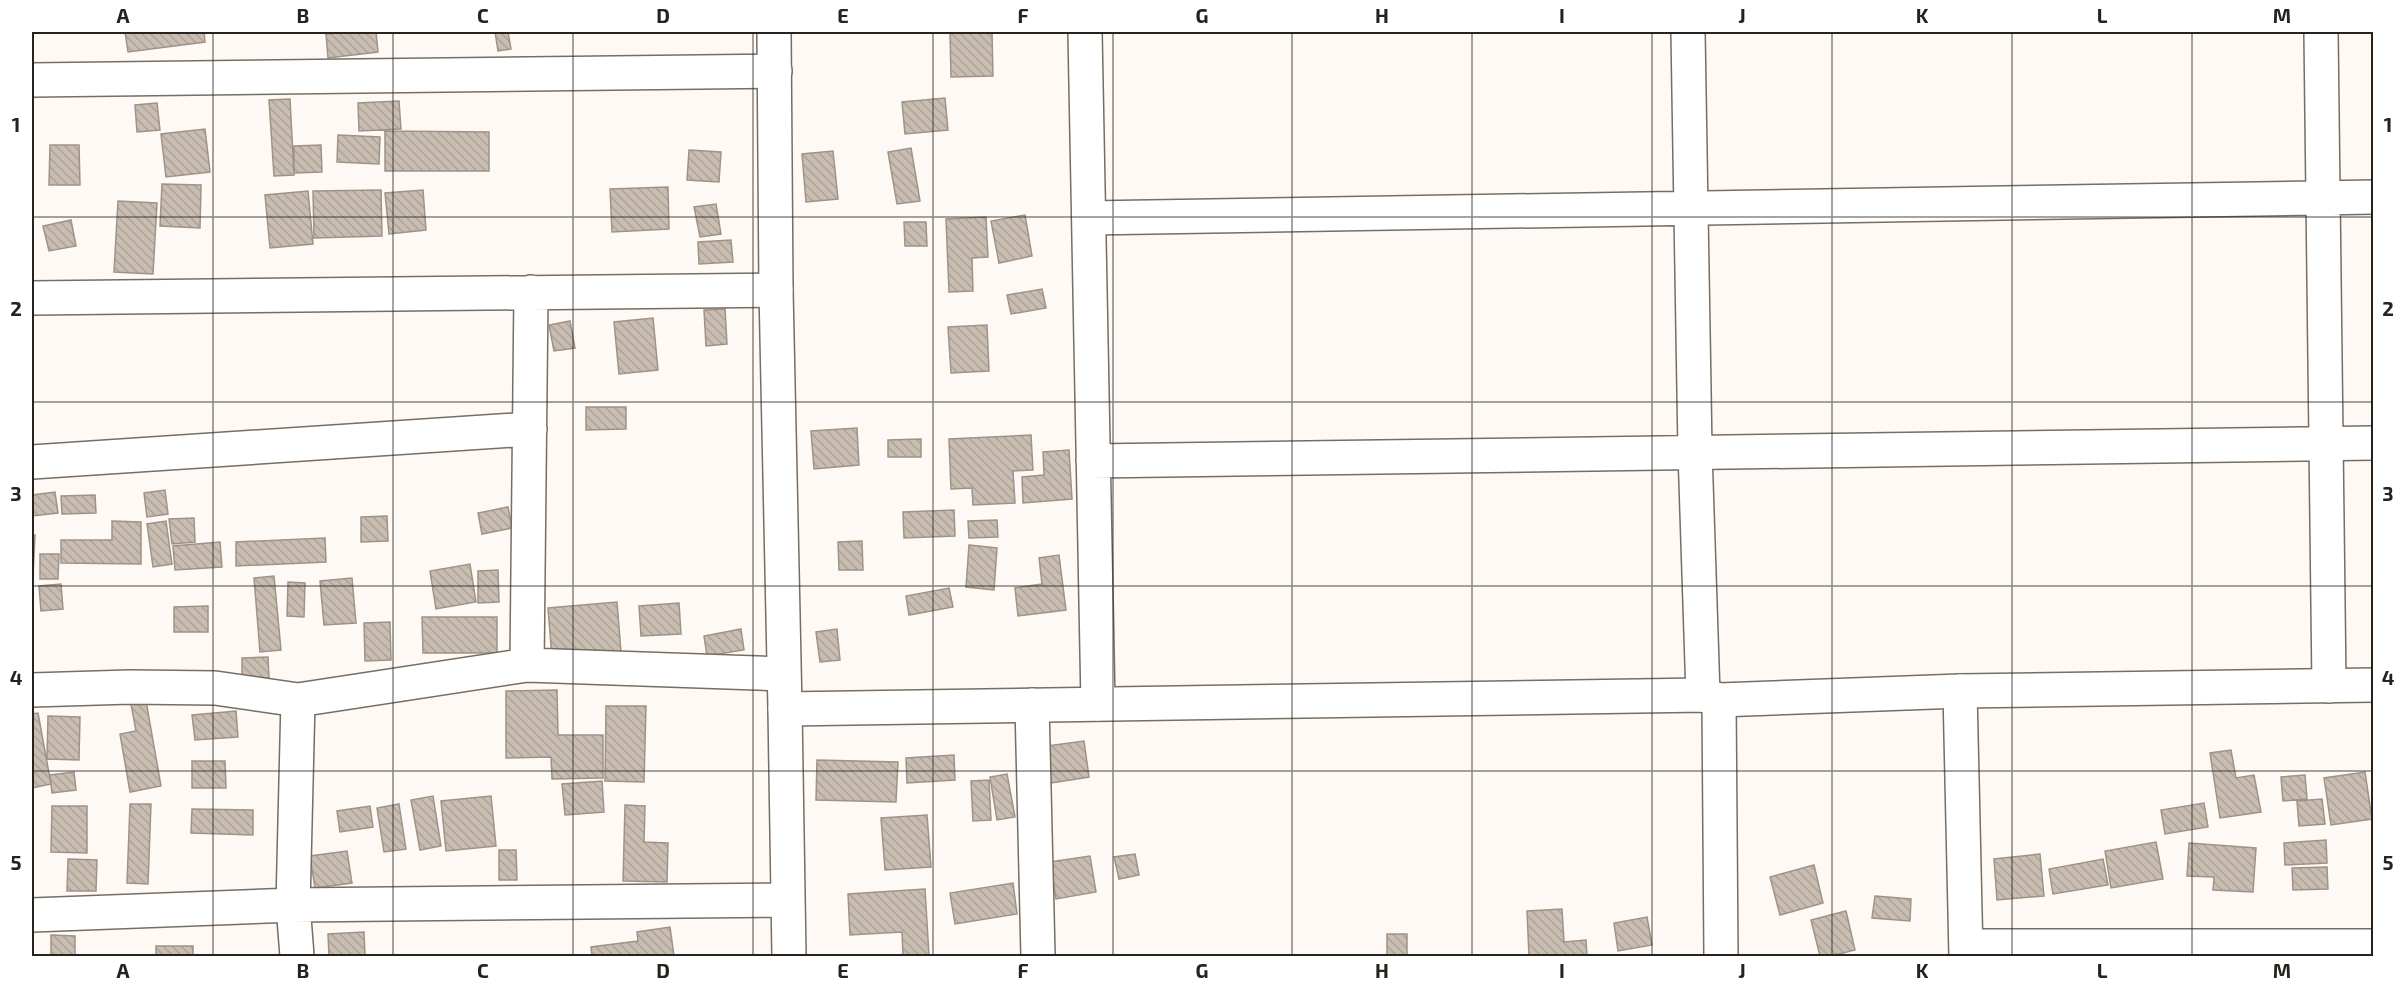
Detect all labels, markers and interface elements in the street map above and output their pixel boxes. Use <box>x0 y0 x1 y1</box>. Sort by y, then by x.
text: A <box>116 3 130 27</box>
text: B <box>297 3 309 27</box>
text: C <box>477 3 489 27</box>
text: D <box>656 3 670 27</box>
text: E <box>837 3 849 27</box>
text: F <box>1017 3 1029 27</box>
text: G <box>1196 3 1208 27</box>
text: H <box>1375 3 1389 27</box>
text: I <box>1559 3 1565 27</box>
text: J <box>1738 3 1746 27</box>
text: K <box>1916 3 1929 27</box>
text: L <box>2097 3 2108 27</box>
text: M <box>2273 3 2291 27</box>
text: 1 <box>12 112 20 136</box>
text: 1 <box>2384 112 2392 136</box>
text: 2 <box>10 296 22 320</box>
text: 2 <box>2382 296 2394 320</box>
text: 3 <box>10 481 22 505</box>
text: 3 <box>2382 481 2394 505</box>
text: 4 <box>10 665 23 689</box>
text: 4 <box>2382 665 2395 689</box>
text: 5 <box>10 850 22 874</box>
text: 5 <box>2382 850 2394 874</box>
text: A <box>116 958 130 982</box>
text: B <box>297 958 309 982</box>
text: C <box>477 958 489 982</box>
text: D <box>656 958 670 982</box>
text: E <box>837 958 849 982</box>
text: F <box>1017 958 1029 982</box>
text: G <box>1196 958 1208 982</box>
text: H <box>1375 958 1389 982</box>
text: I <box>1559 958 1565 982</box>
text: J <box>1738 958 1746 982</box>
text: K <box>1916 958 1929 982</box>
text: L <box>2097 958 2108 982</box>
text: M <box>2273 958 2291 982</box>

